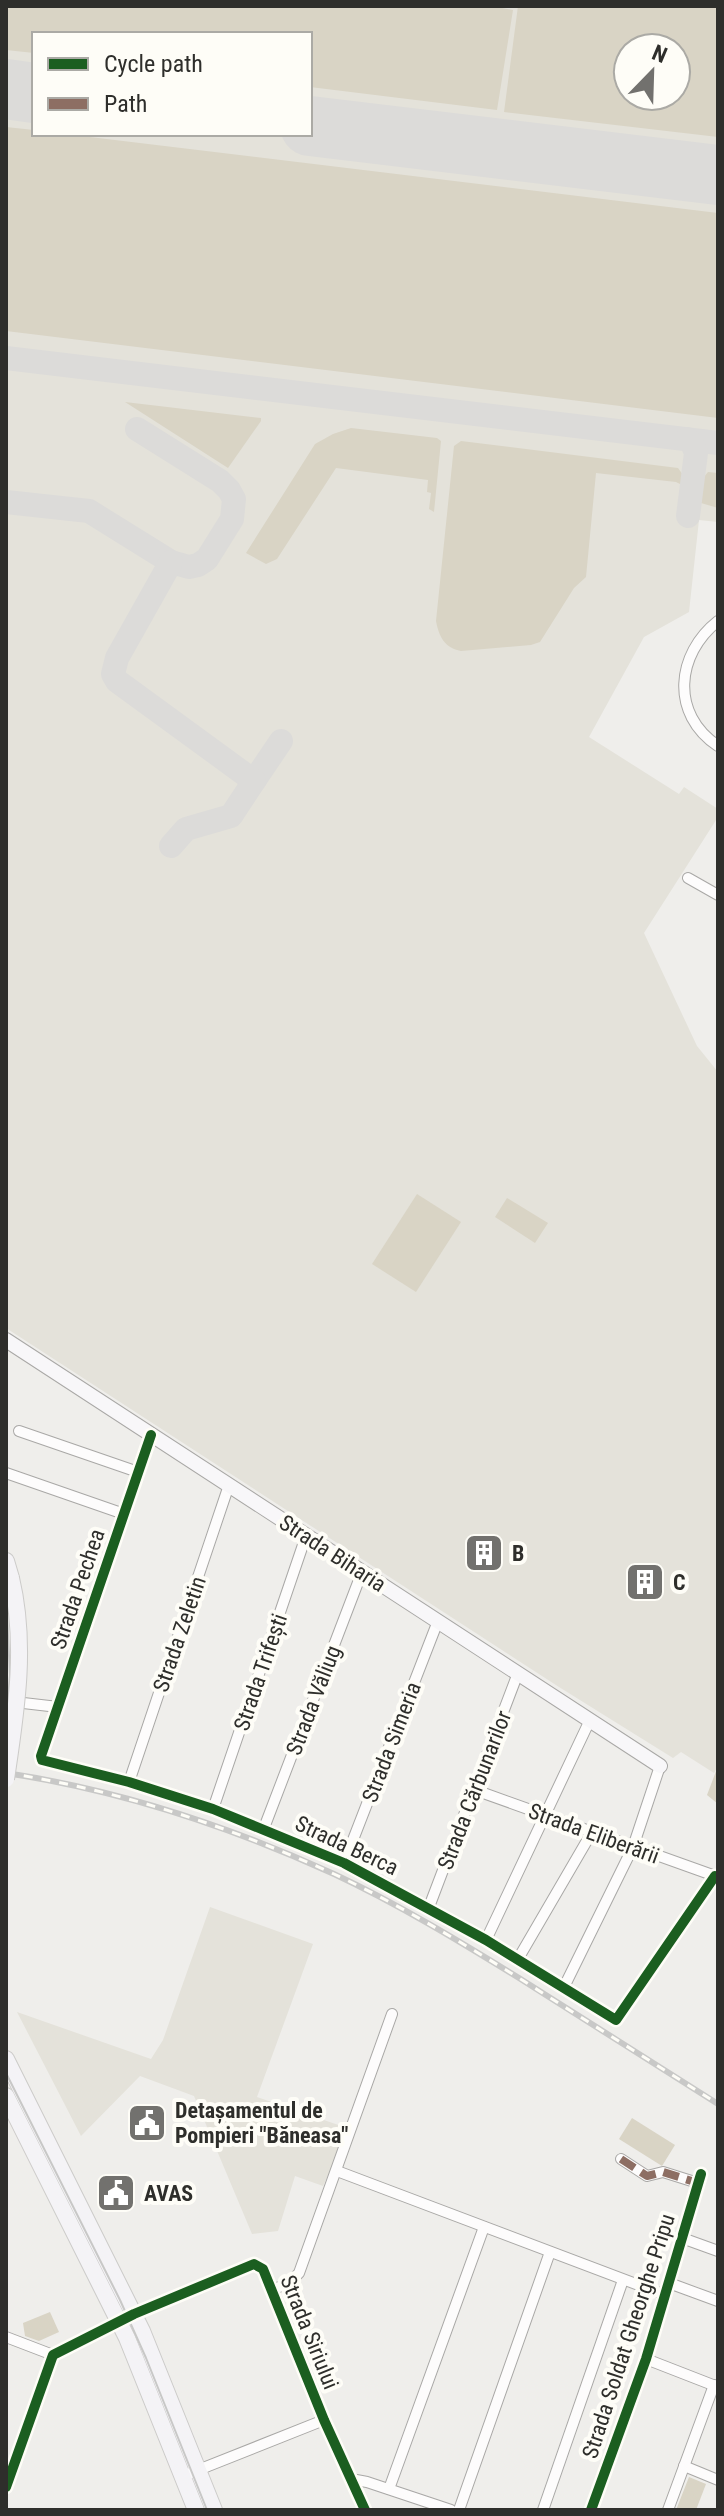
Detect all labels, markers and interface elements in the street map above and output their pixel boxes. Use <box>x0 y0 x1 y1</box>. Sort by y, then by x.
legend <box>32 32 312 136</box>
north arrow <box>612 32 692 112</box>
text: N <box>649 40 671 68</box>
text: Cycle path <box>104 50 203 78</box>
text: Path <box>104 90 147 118</box>
street label: Strada Biharia <box>275 1510 391 1597</box>
street label: Strada Pechea <box>45 1526 110 1652</box>
building icon: B <box>463 1532 505 1574</box>
place label: B <box>512 1541 524 1566</box>
building icon: C <box>624 1561 666 1603</box>
place label: C <box>673 1570 686 1595</box>
street label: Strada Zeletin <box>148 1573 211 1695</box>
street label: Strada Trifești <box>229 1611 293 1734</box>
street label: Strada Văliug <box>281 1642 346 1758</box>
street label: Strada Simeria <box>357 1678 426 1806</box>
street label: Strada Cărbunarilor <box>433 1707 516 1873</box>
street label: Strada Eliberării <box>525 1798 662 1869</box>
street label: Strada Berca <box>291 1811 402 1880</box>
place label: Detașamentul de Pompieri "Băneasa" <box>175 2098 348 2148</box>
public building icon: Detașamentul de Pompieri "Băneasa" <box>126 2102 168 2144</box>
public building icon: AVAS <box>95 2172 137 2214</box>
place label: AVAS <box>144 2181 193 2206</box>
street label: Strada Soldat Gheorghe Pripu <box>577 2211 680 2462</box>
street label: Strada Siriului <box>275 2271 344 2393</box>

